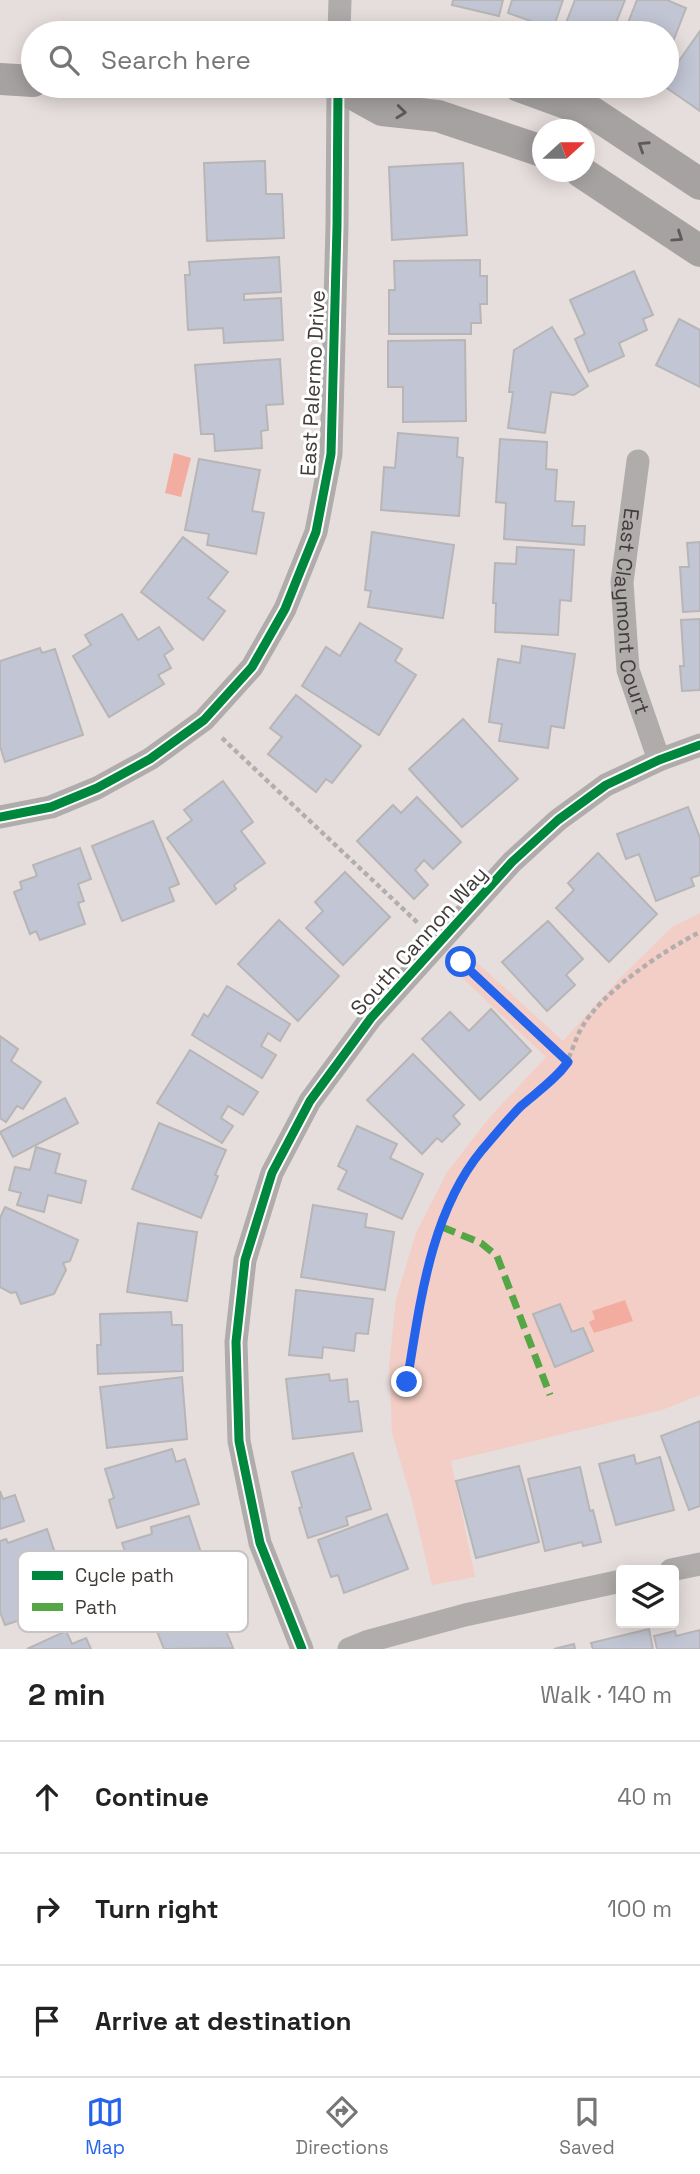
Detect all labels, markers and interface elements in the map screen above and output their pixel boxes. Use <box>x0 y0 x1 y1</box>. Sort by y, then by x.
search box <box>21 21 679 98</box>
icon: search <box>45 41 83 79</box>
text: Search here <box>101 43 251 77</box>
one-way arrow <box>395 104 406 119</box>
north arrow <box>532 119 595 182</box>
one-way arrow <box>638 142 651 155</box>
one-way arrow <box>670 229 683 241</box>
street label: East Palermo Drive <box>294 289 331 477</box>
street label: East Claymont Court <box>608 507 656 718</box>
street label: South Cannon Way <box>344 860 493 1021</box>
route start <box>445 946 476 977</box>
route end <box>391 1366 422 1397</box>
legend <box>18 1551 248 1632</box>
text: Cycle path <box>75 1563 174 1588</box>
map controls <box>616 1565 679 1628</box>
button: layers <box>616 1565 679 1628</box>
text: Path <box>75 1595 117 1620</box>
text: 2 min <box>28 1675 106 1714</box>
text: Walk · 140 m <box>540 1680 672 1710</box>
icon: ahead <box>28 1778 66 1816</box>
text: Continue <box>95 1780 209 1814</box>
text: 40 m <box>617 1782 672 1812</box>
icon: right <box>28 1890 66 1928</box>
text: Turn right <box>95 1892 219 1926</box>
text: 100 m <box>607 1894 672 1924</box>
icon: arrive <box>28 2002 66 2040</box>
text: Arrive at destination <box>95 2004 352 2038</box>
tab: Map <box>85 2093 125 2160</box>
tab: Directions <box>296 2093 389 2160</box>
tab: Saved <box>559 2093 615 2160</box>

